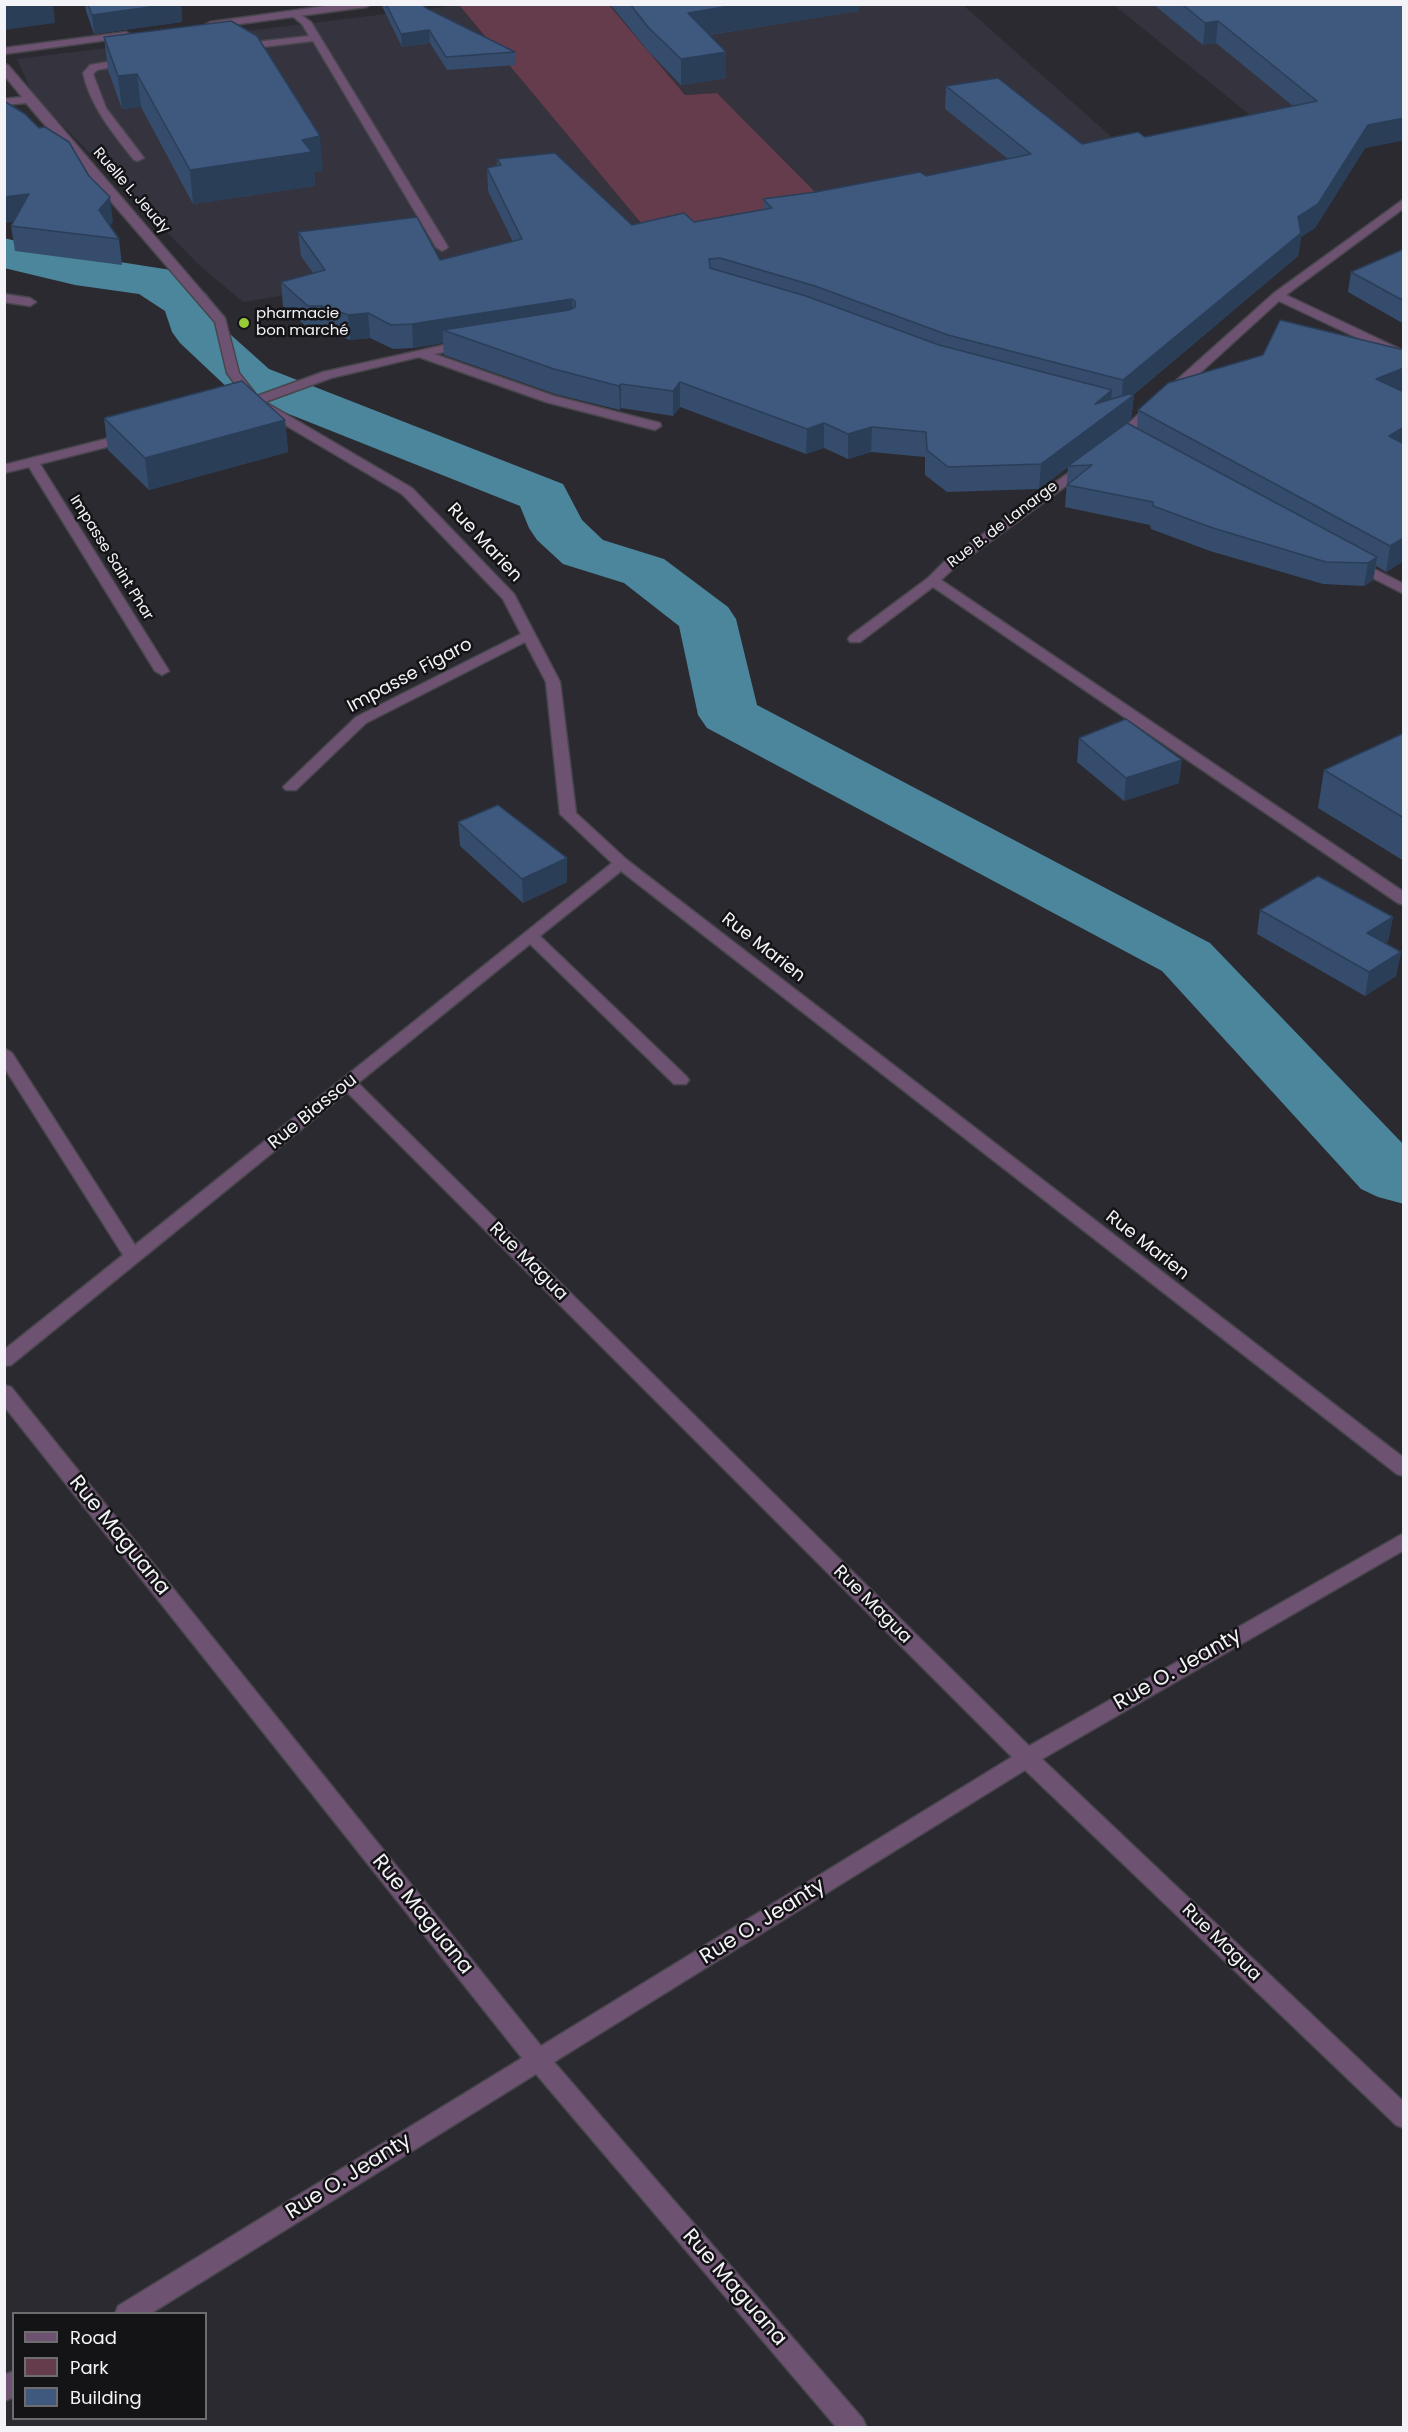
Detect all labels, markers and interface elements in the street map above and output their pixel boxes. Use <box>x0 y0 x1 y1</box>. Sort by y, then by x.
street label: Ruelle L. Jeudy <box>89 144 173 238</box>
place label: pharmacie bon marché <box>256 305 349 340</box>
marker: pharmacie bon marché <box>237 316 251 330</box>
street label: Rue B. de Lanarge <box>944 478 1062 572</box>
street label: Impasse Saint Phar <box>65 492 157 624</box>
street label: Rue Marien <box>442 499 526 587</box>
street label: Impasse Figaro <box>344 634 476 718</box>
street label: Rue Marien <box>717 909 809 987</box>
street label: Rue Biassou <box>264 1070 362 1154</box>
street label: Rue Marien <box>1101 1207 1193 1285</box>
street label: Rue Magua <box>484 1218 572 1306</box>
street label: Rue Maguana <box>63 1471 175 1601</box>
street label: Rue Magua <box>828 1561 916 1649</box>
street label: Rue O. Jeanty <box>1110 1623 1246 1717</box>
street label: Rue Maguana <box>366 1850 478 1980</box>
street label: Rue O. Jeanty <box>696 1874 830 1970</box>
street label: Rue Magua <box>1177 1900 1265 1986</box>
street label: Rue O. Jeanty <box>282 2129 416 2225</box>
street label: Rue Maguana <box>676 2224 792 2352</box>
legend <box>12 2312 207 2420</box>
text: Road <box>70 2325 117 2350</box>
text: Park <box>70 2355 109 2380</box>
text: Building <box>70 2385 142 2410</box>

